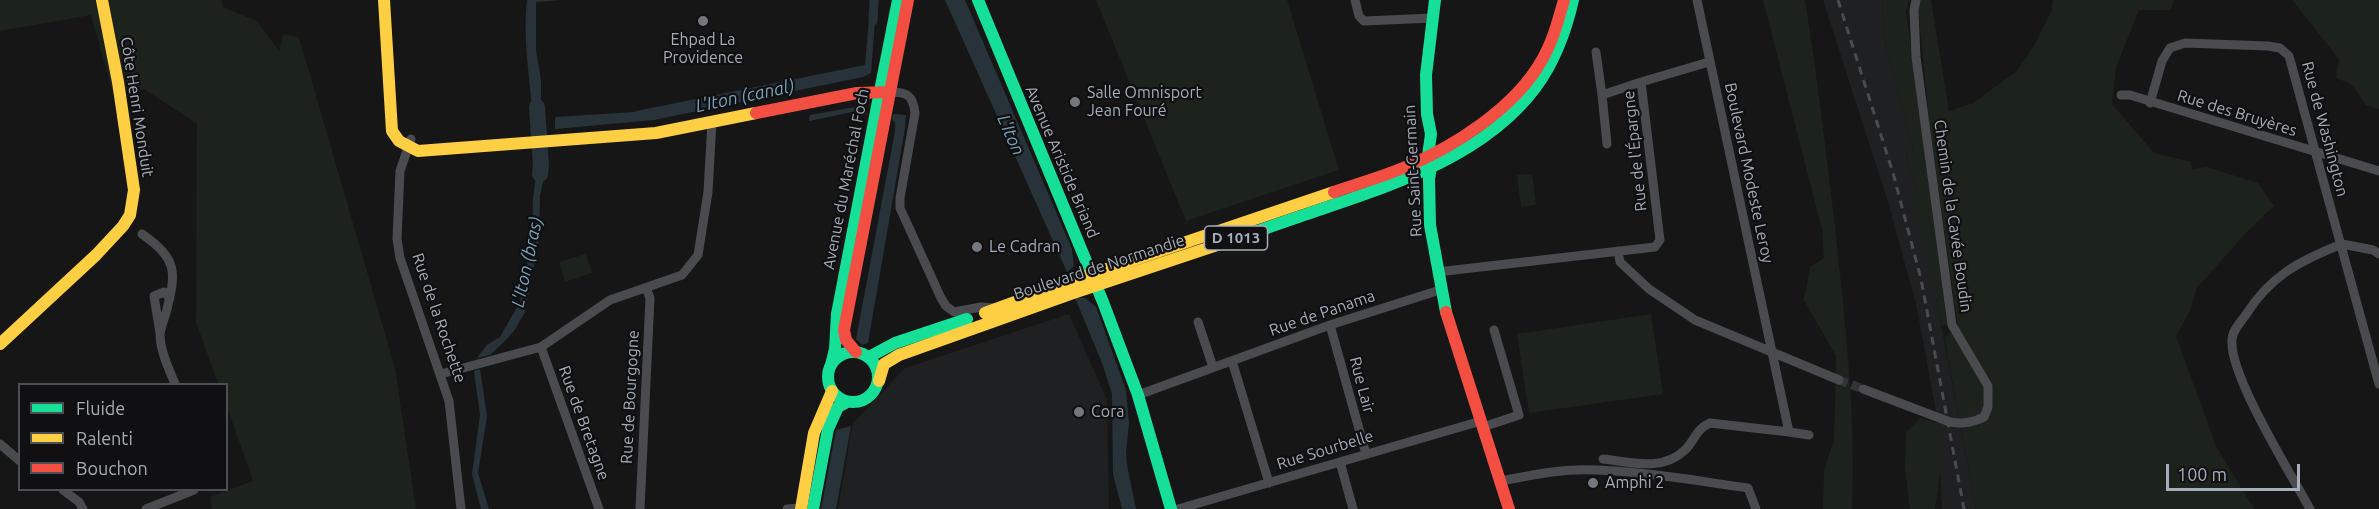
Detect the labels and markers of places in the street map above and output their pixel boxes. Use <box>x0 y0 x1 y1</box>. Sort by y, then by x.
marker: Ehpad La Providence <box>696 14 710 28</box>
place label: Ehpad La Providence <box>663 30 743 68</box>
place label: Salle Omnisport Jean Fouré <box>1087 83 1202 121</box>
marker: Salle Omnisport Jean Fouré <box>1068 95 1082 109</box>
place label: Le Cadran <box>989 237 1060 257</box>
marker: Le Cadran <box>970 240 984 254</box>
place label: Cora <box>1091 402 1124 422</box>
marker: Cora <box>1072 405 1086 419</box>
place label: Amphi 2 <box>1605 473 1664 493</box>
marker: Amphi 2 <box>1586 476 1600 490</box>

